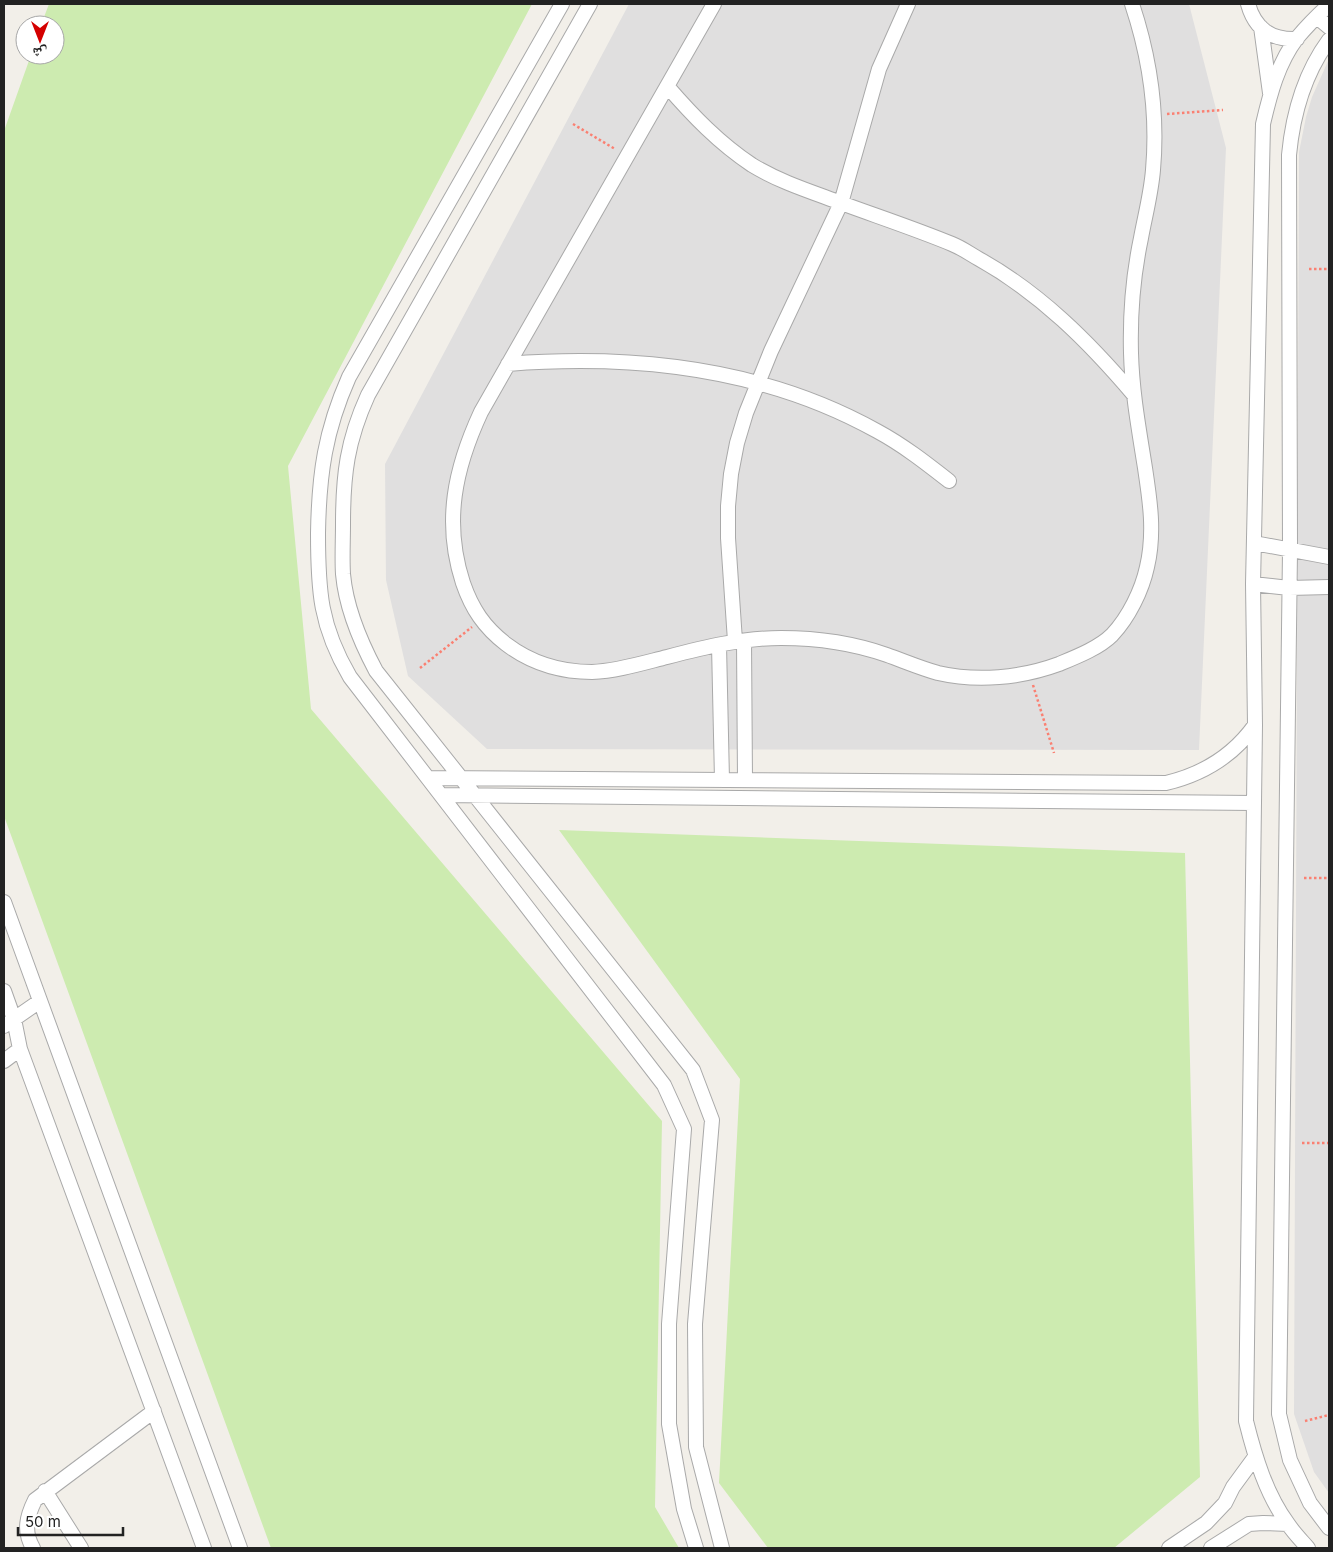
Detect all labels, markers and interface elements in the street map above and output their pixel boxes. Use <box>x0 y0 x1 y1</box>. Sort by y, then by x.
north arrow <box>15 15 65 65</box>
text: ش <box>32 44 47 62</box>
scale bar <box>18 1504 122 1536</box>
text: 50 m <box>25 1512 61 1531</box>

